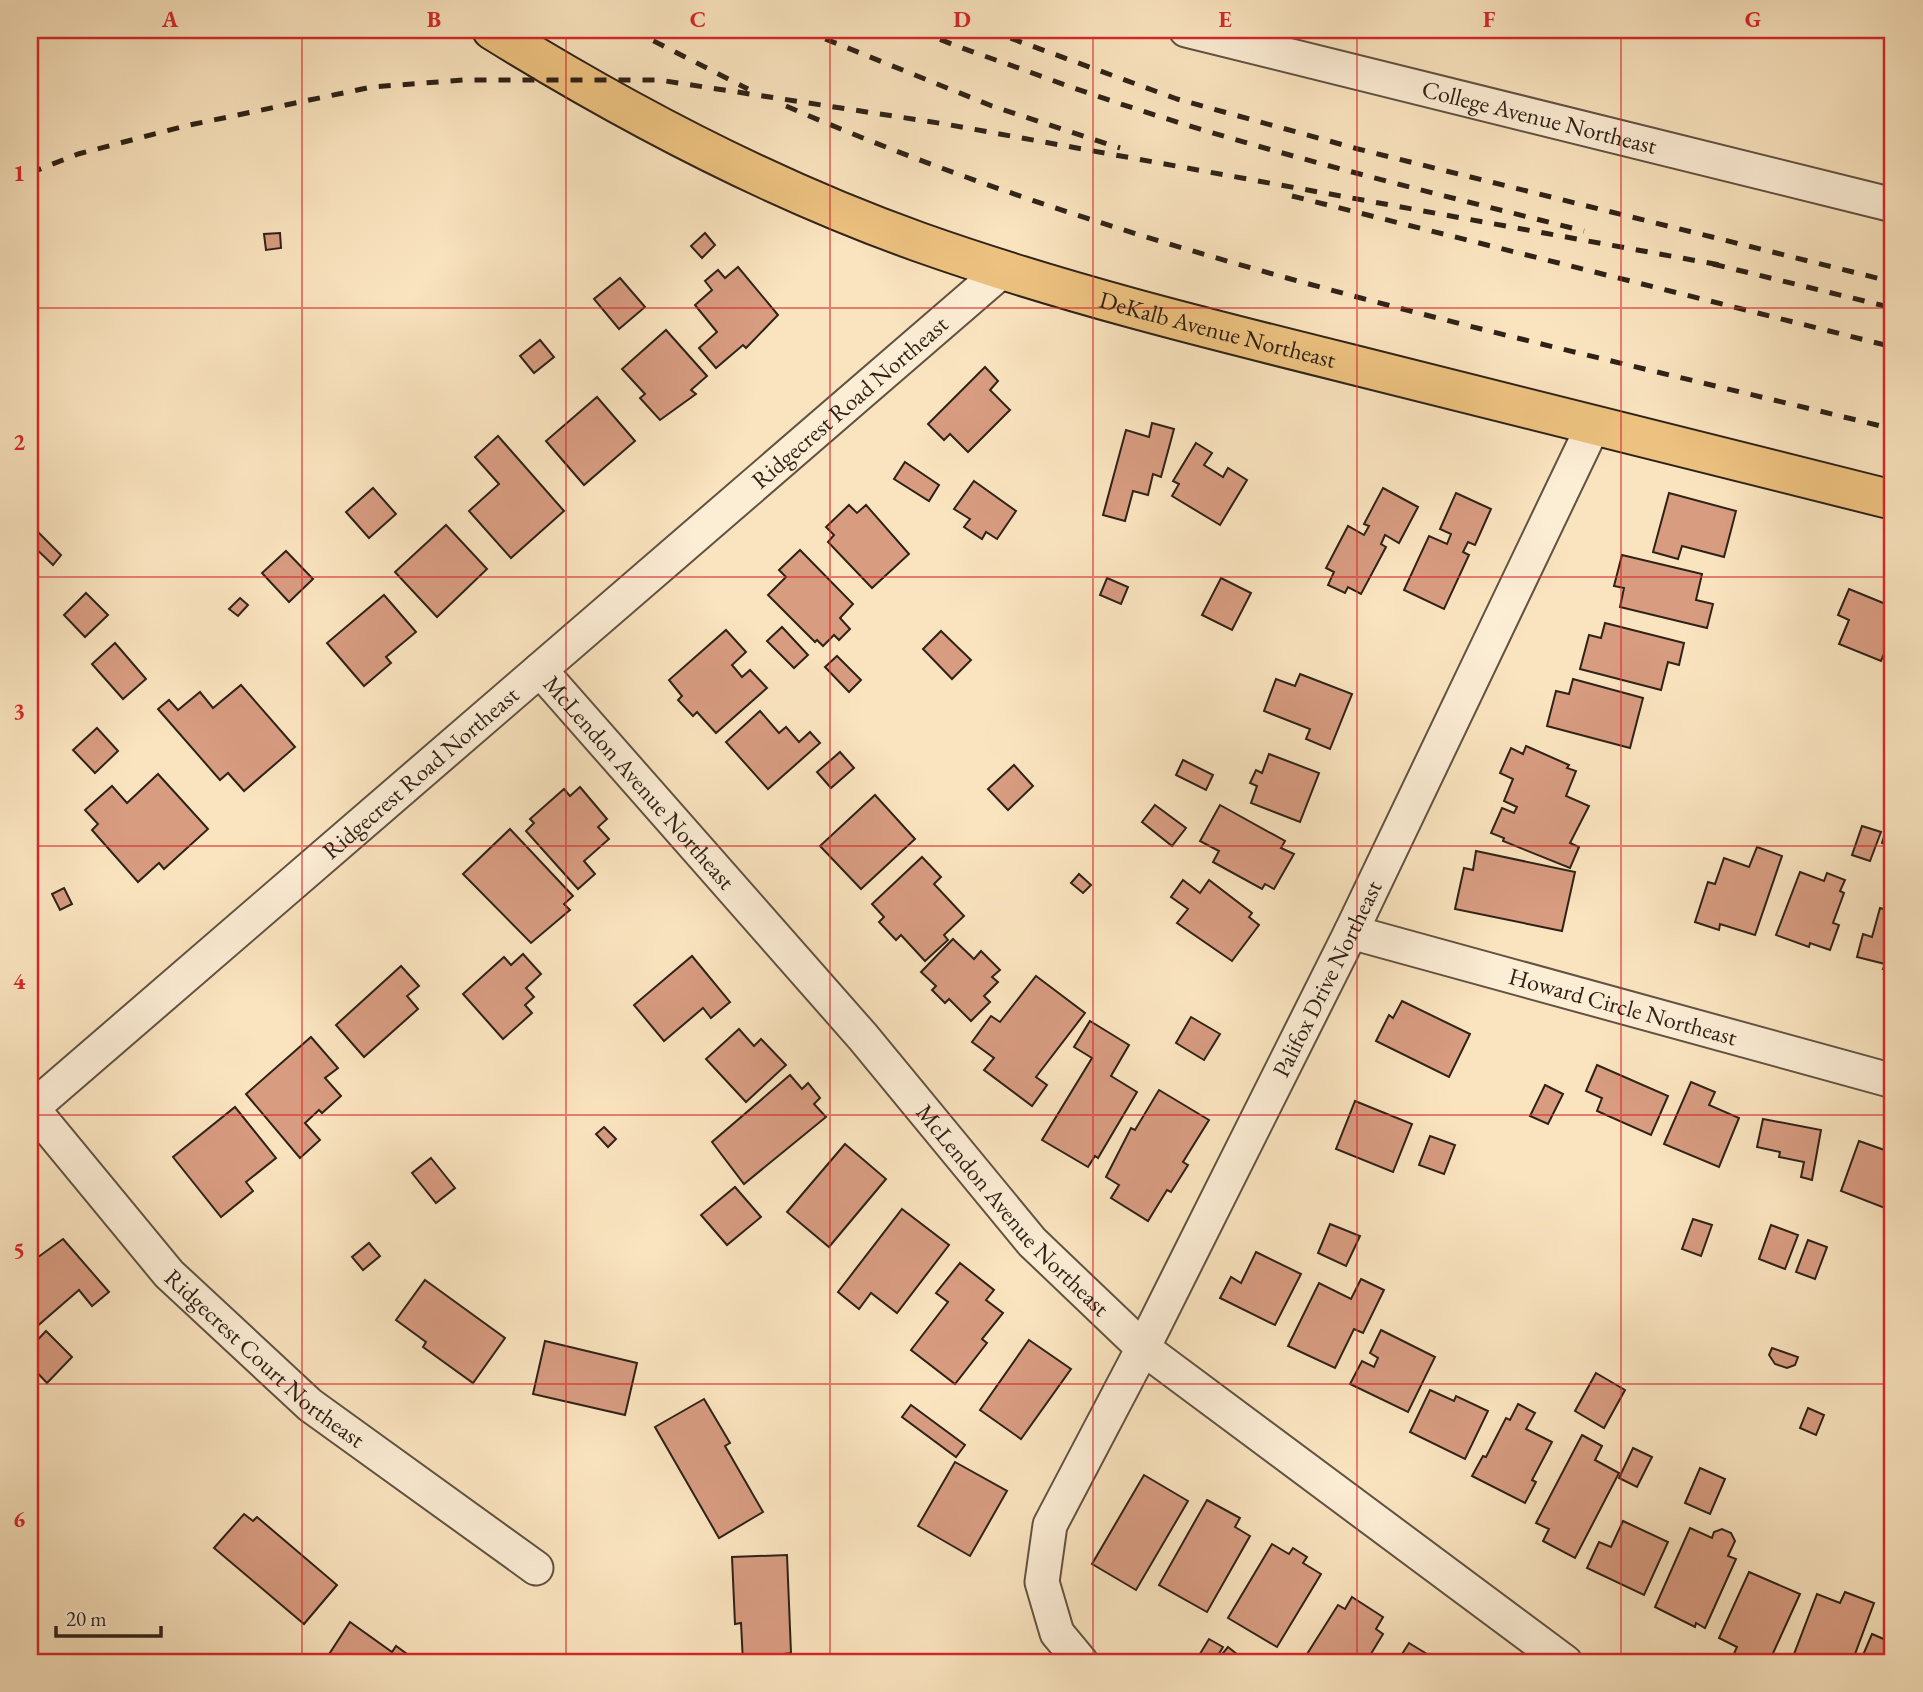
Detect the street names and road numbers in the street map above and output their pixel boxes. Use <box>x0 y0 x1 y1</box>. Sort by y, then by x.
street label: College Avenue Northeast <box>1419 73 1661 161</box>
street label: DeKalb Avenue Northeast <box>1096 284 1340 375</box>
street label: Ridgecrest Road Northeast <box>745 308 954 495</box>
street label: McLendon Avenue Northeast <box>537 669 742 896</box>
street label: Ridgecrest Road Northeast <box>316 679 525 866</box>
street label: Palifox Drive Northeast <box>1265 875 1389 1082</box>
street label: Howard Circle Northeast <box>1505 960 1741 1053</box>
street label: McLendon Avenue Northeast <box>910 1097 1117 1323</box>
street label: Ridgecrest Court Northeast <box>158 1262 371 1455</box>

